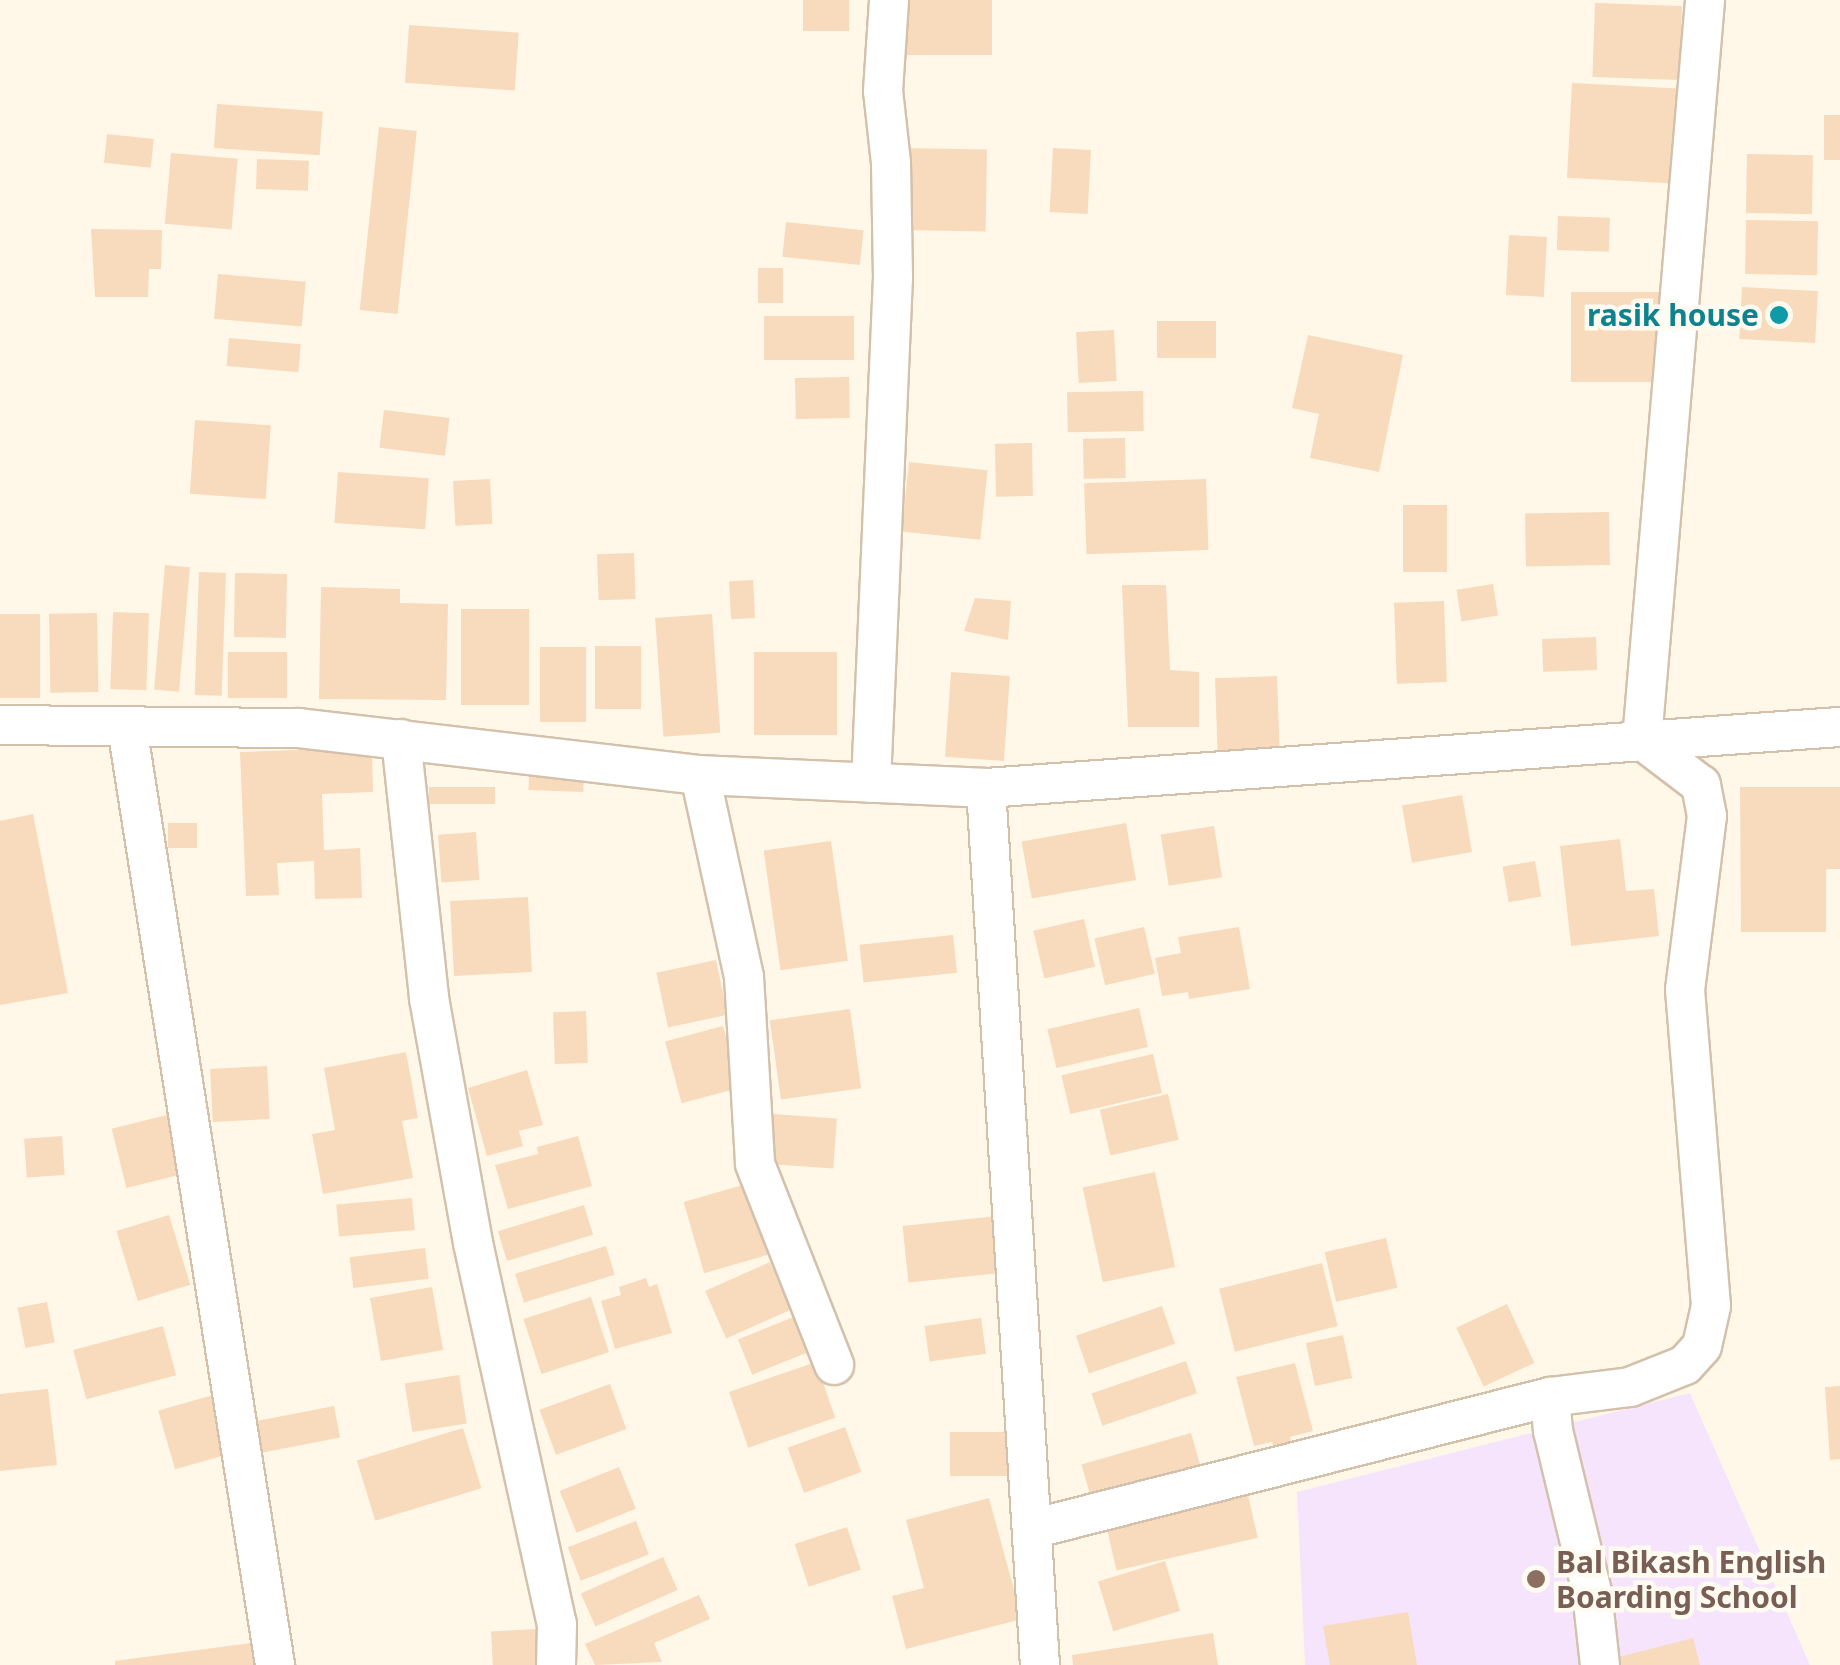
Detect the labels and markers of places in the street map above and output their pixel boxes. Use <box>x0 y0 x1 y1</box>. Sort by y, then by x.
place label: rasik house <box>1587 297 1759 333</box>
marker: rasik house <box>1768 304 1790 326</box>
place label: Bal Bikash English Boarding School <box>1556 1544 1826 1614</box>
marker: Bal Bikash English Boarding School <box>1525 1568 1547 1590</box>

